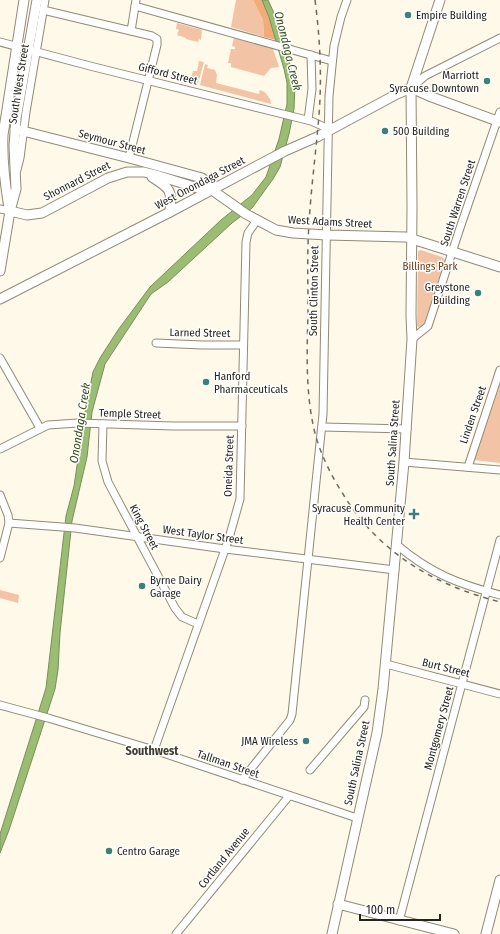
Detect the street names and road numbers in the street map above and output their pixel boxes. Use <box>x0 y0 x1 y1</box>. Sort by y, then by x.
street label: South West Street <box>6 43 32 125</box>
street label: Gifford Street <box>137 60 199 88</box>
street label: Seymour Street <box>77 127 147 157</box>
street label: West Onondaga Street <box>153 154 248 212</box>
street label: Shonnard Street <box>41 158 113 203</box>
street label: South Warren Street <box>438 158 478 248</box>
street label: West Adams Street <box>288 213 373 231</box>
street label: South Clinton Street <box>307 245 321 336</box>
street label: Larned Street <box>169 326 231 340</box>
street label: Linden Street <box>457 384 489 446</box>
street label: South Salina Street <box>384 399 403 486</box>
street label: Temple Street <box>99 406 162 422</box>
street label: Oneida Street <box>221 434 237 497</box>
street label: King Street <box>127 502 161 552</box>
street label: West Taylor Street <box>162 523 245 547</box>
street label: Burt Street <box>421 656 472 680</box>
street label: Montgomery Street <box>422 684 456 771</box>
street label: South Salina Street <box>342 719 372 807</box>
street label: Tallman Street <box>195 747 261 781</box>
street label: Cortland Avenue <box>196 825 252 891</box>

